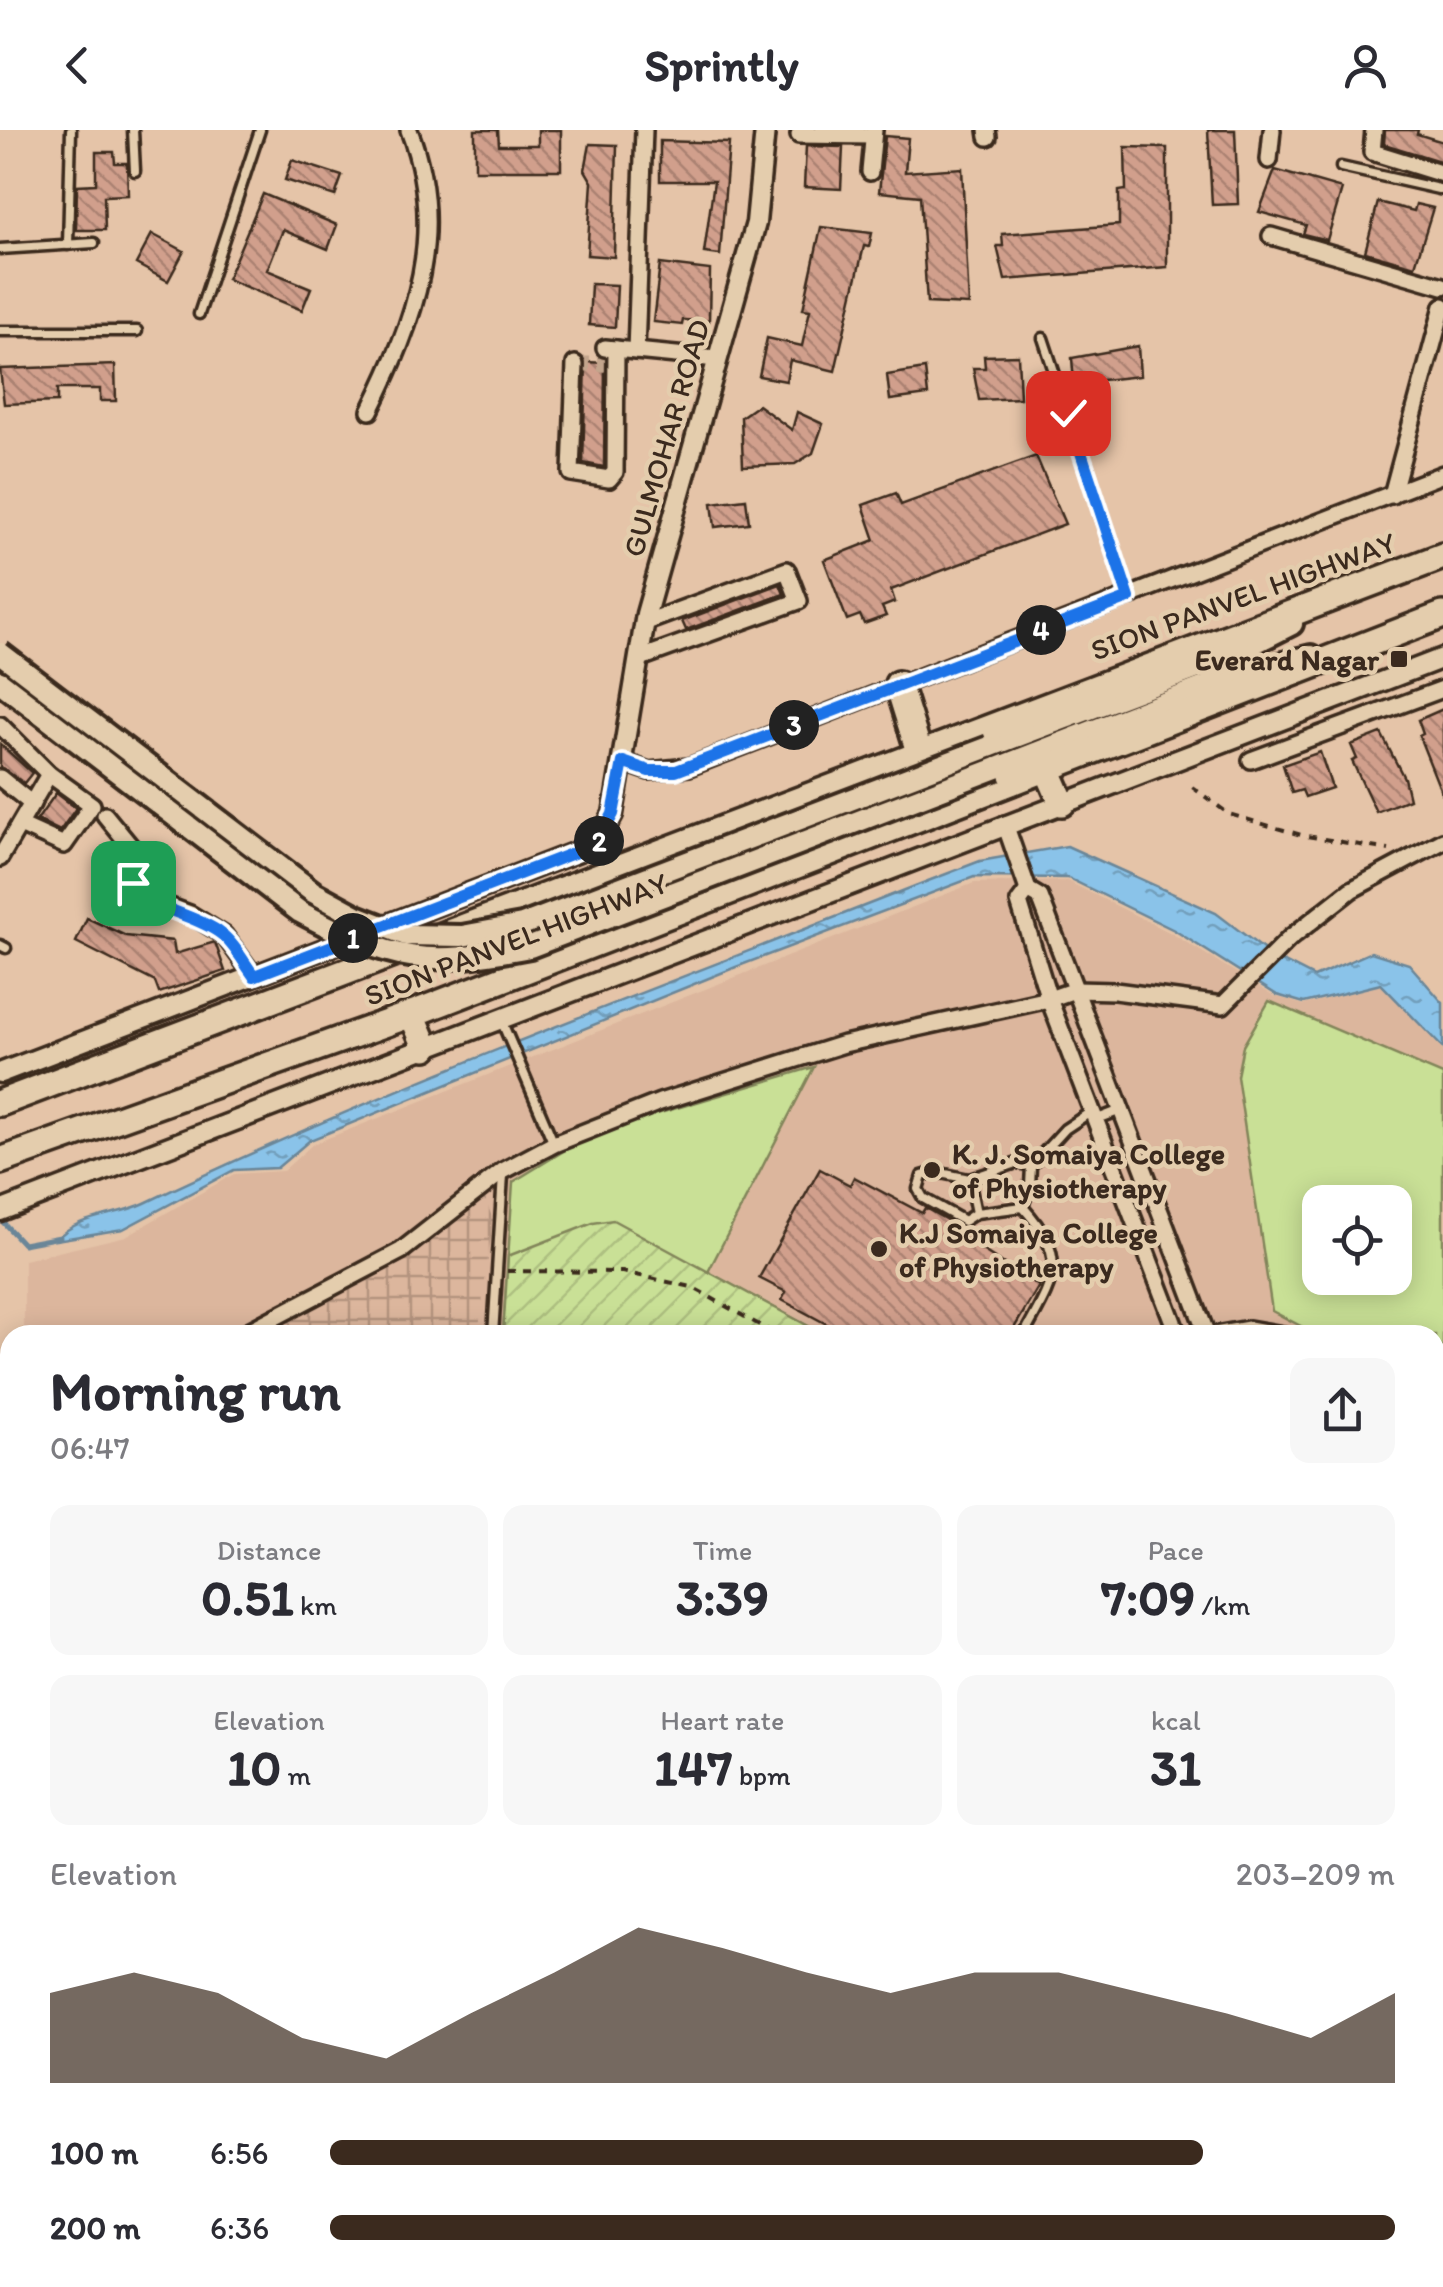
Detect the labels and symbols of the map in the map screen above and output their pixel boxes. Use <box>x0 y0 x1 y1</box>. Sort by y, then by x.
street label: GULMOHAR ROAD <box>614 315 718 561</box>
pin <box>1026 371 1111 456</box>
street label: SION PANVEL HIGHWAY <box>1085 524 1401 668</box>
pin: 4 <box>1016 605 1066 655</box>
place label: Everard Nagar <box>1195 641 1380 678</box>
marker: Everard Nagar <box>1388 648 1410 670</box>
pin: 3 <box>769 700 819 750</box>
pin: 2 <box>574 816 624 866</box>
pin <box>91 841 176 926</box>
street label: SION PANVEL HIGHWAY <box>359 864 673 1014</box>
pin: 1 <box>328 913 378 963</box>
place label: K. J. Somaiya College of Physiotherapy <box>952 1135 1225 1206</box>
marker: K. J. Somaiya College of Physiotherapy <box>921 1159 943 1181</box>
place label: K.J Somaiya College of Physiotherapy <box>899 1214 1158 1285</box>
marker: K.J Somaiya College of Physiotherapy <box>868 1238 890 1260</box>

